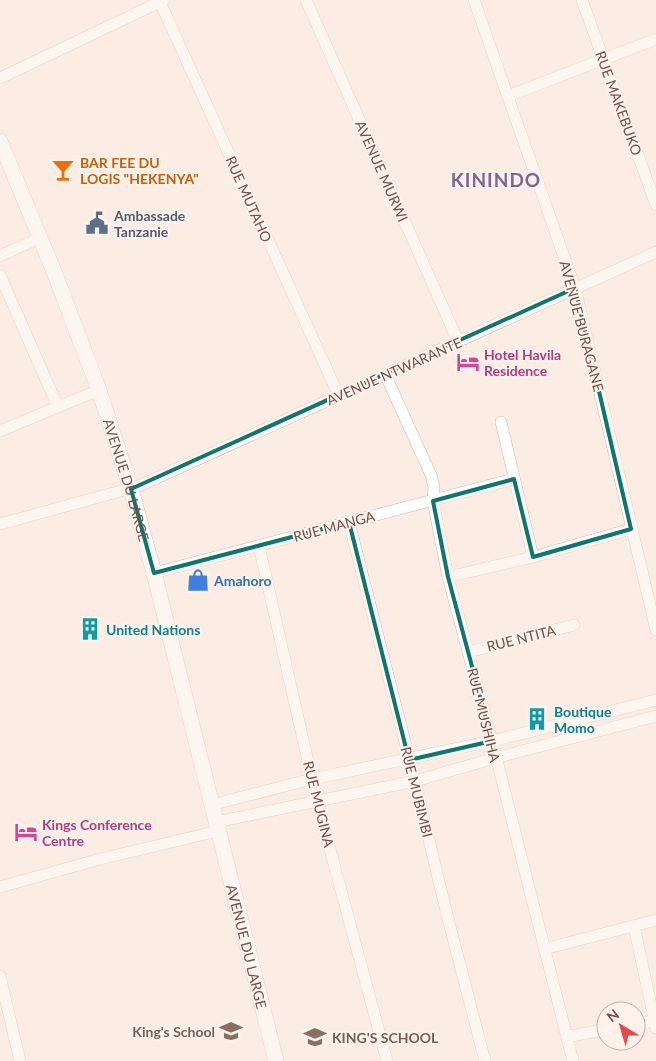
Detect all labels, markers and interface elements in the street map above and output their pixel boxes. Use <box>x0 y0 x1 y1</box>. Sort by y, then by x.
street label: RUE MAKEBUKO <box>592 49 646 157</box>
street label: AVENUE MURWI <box>352 118 412 224</box>
street label: RUE MUTAHO <box>222 153 276 245</box>
place label: BAR FEE DU LOGIS "HEKENYA" <box>80 154 199 187</box>
bar icon: BAR FEE DU LOGIS "HEKENYA" <box>50 157 76 183</box>
district label: KININDO <box>451 168 541 191</box>
place label: Ambassade Tanzanie <box>113 207 186 240</box>
public building icon: Ambassade Tanzanie <box>84 210 110 236</box>
street label: AVENUE BURAGANE <box>556 259 608 393</box>
street label: AVENUE NTWARANTE <box>324 333 464 409</box>
place label: Hotel Havila Residence <box>484 346 561 379</box>
hotel icon: Hotel Havila Residence <box>455 349 481 375</box>
street label: AVENUE DU LARGE <box>100 416 153 543</box>
street label: RUE MANGA <box>291 507 377 545</box>
shop icon: Amahoro <box>185 567 211 593</box>
place label: Amahoro <box>213 572 272 589</box>
building icon: United Nations <box>77 616 103 642</box>
place label: United Nations <box>106 621 200 638</box>
street label: RUE NTITA <box>485 621 558 655</box>
street label: RUE MUSHIHA <box>464 666 504 764</box>
place label: Boutique Momo <box>554 703 612 736</box>
building icon: Boutique Momo <box>524 706 550 732</box>
street label: RUE MUBIMBI <box>398 745 436 839</box>
street label: RUE MUGINA <box>300 759 338 849</box>
place label: Kings Conference Centre <box>42 816 152 849</box>
hotel icon: Kings Conference Centre <box>13 819 39 845</box>
street label: AVENUE DU LARGE <box>224 883 271 1010</box>
north arrow <box>596 1001 646 1051</box>
text: N <box>603 1005 622 1025</box>
school or university icon: King's School <box>218 1018 244 1044</box>
place label: King's School <box>132 1023 215 1040</box>
school or university icon: KING'S SCHOOL <box>302 1024 328 1050</box>
place label: KING'S SCHOOL <box>332 1029 439 1046</box>

